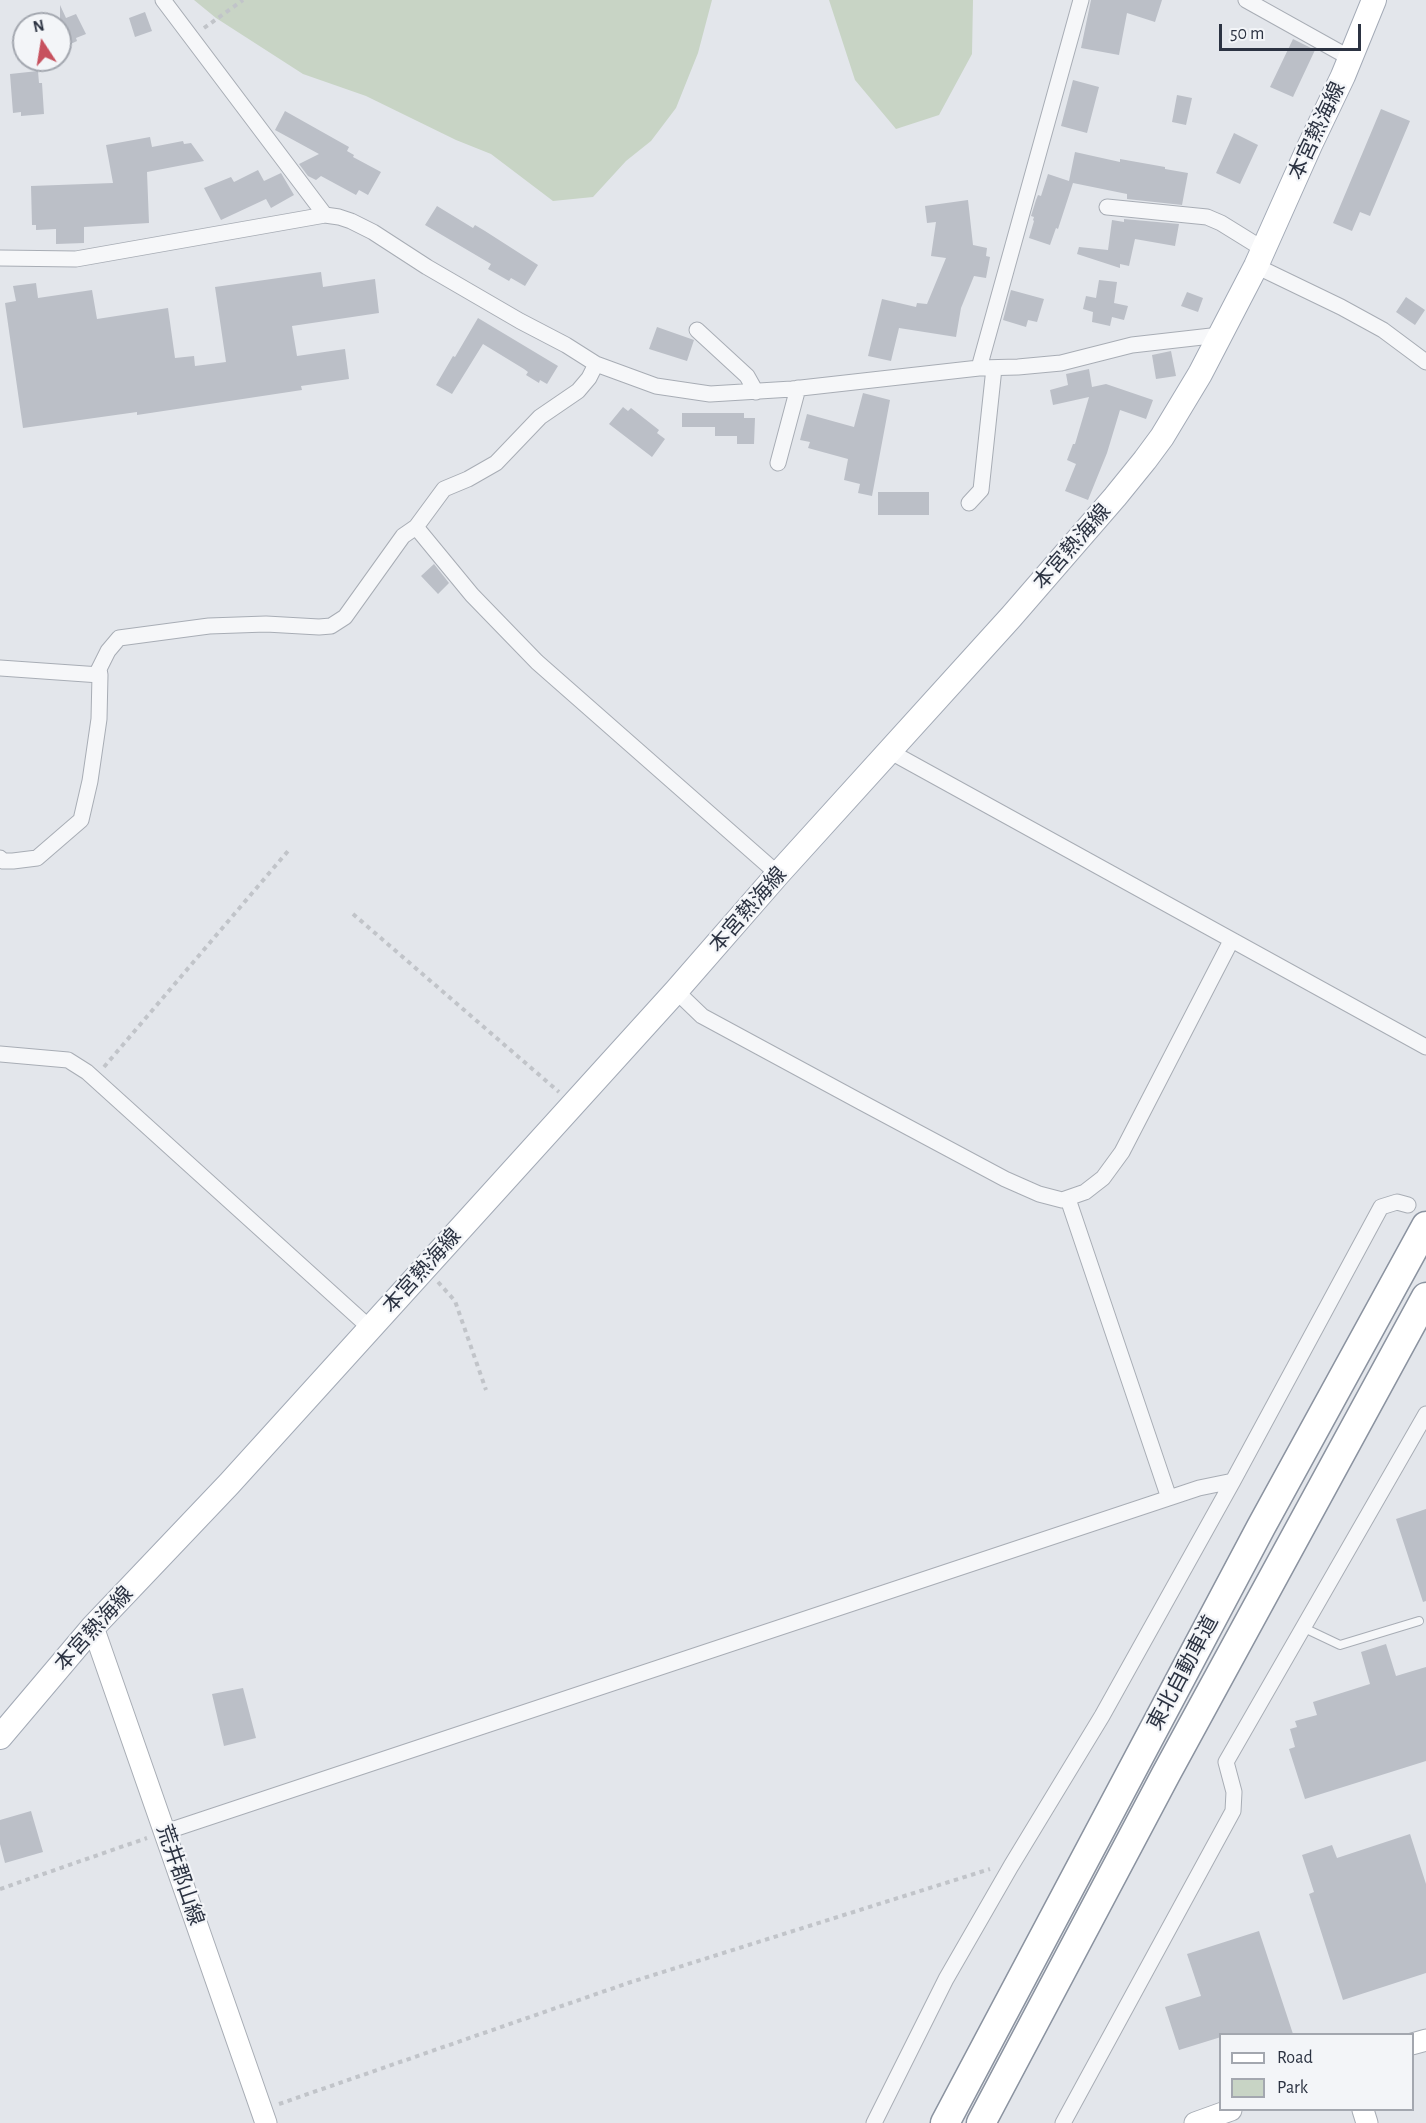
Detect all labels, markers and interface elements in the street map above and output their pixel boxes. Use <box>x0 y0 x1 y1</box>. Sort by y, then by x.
north arrow <box>12 12 72 72</box>
scale bar <box>1222 12 1364 50</box>
text: N <box>32 17 46 35</box>
text: 50 m <box>1230 25 1264 43</box>
street label: 本宮熱海線 <box>1283 78 1351 184</box>
street label: 本宮熱海線 <box>1028 499 1116 595</box>
street label: 本宮熱海線 <box>704 862 792 958</box>
street label: 本宮熱海線 <box>378 1224 466 1318</box>
street label: 本宮熱海線 <box>50 1582 138 1676</box>
street label: 東北自動車道 <box>1142 1611 1224 1735</box>
street label: 荒井郡山線 <box>151 1821 209 1929</box>
legend <box>1219 2033 1414 2111</box>
text: Road <box>1277 2049 1313 2067</box>
text: Park <box>1277 2079 1308 2097</box>

